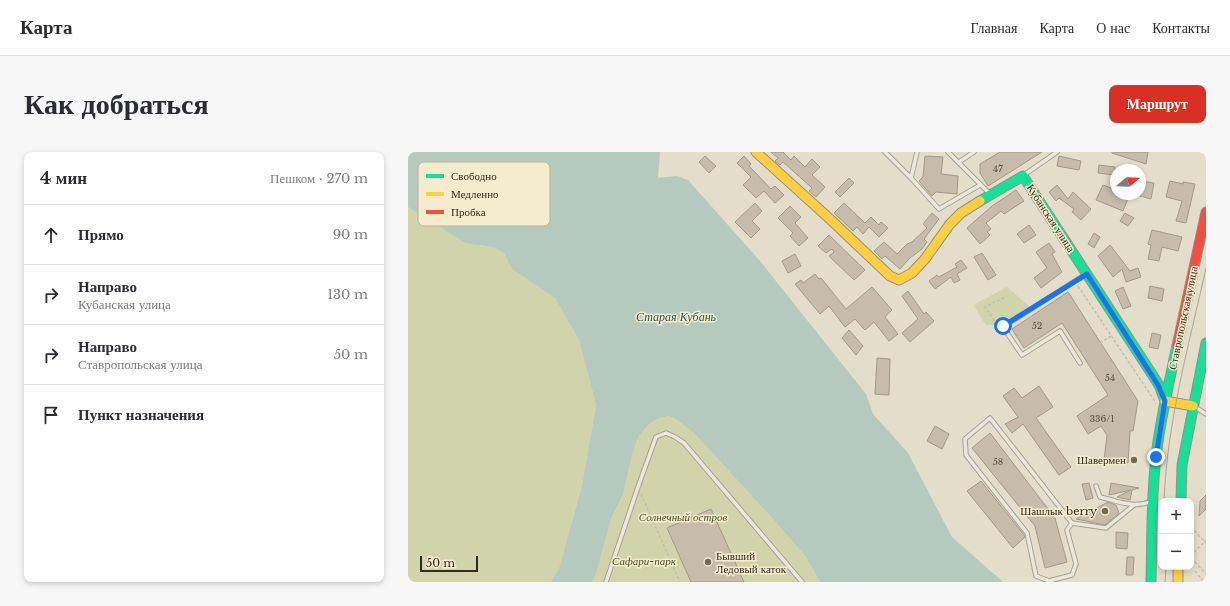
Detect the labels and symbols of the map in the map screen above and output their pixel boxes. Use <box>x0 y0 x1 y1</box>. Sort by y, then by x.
legend <box>418 162 550 226</box>
house number: 47 <box>993 163 1003 174</box>
north arrow <box>1110 164 1146 200</box>
text: Свободно <box>451 169 497 183</box>
street label: Кубанская улица <box>1024 181 1078 255</box>
text: Медленно <box>451 187 499 201</box>
text: Пробка <box>451 205 486 219</box>
street label: Ставропольская улица <box>1165 265 1201 371</box>
water label: Старая Кубань <box>636 309 717 324</box>
route start <box>994 317 1012 335</box>
house number: 52 <box>1032 320 1042 331</box>
house number: 54 <box>1105 372 1115 383</box>
house number: 336/1 <box>1089 413 1115 424</box>
route end <box>1147 448 1165 466</box>
place label: Шавермен <box>1077 453 1126 467</box>
marker: Шавермен <box>1129 455 1139 465</box>
house number: 58 <box>993 456 1003 467</box>
place label: Шашлык berry <box>1020 504 1097 518</box>
marker: Шашлык berry <box>1100 506 1110 516</box>
park label: Солнечный остров <box>639 510 727 524</box>
place label: Бывший Ледовый каток <box>716 549 787 576</box>
scale bar <box>420 554 478 573</box>
park label: Сафари-парк <box>612 554 677 568</box>
marker: Бывший Ледовый каток <box>703 557 713 567</box>

